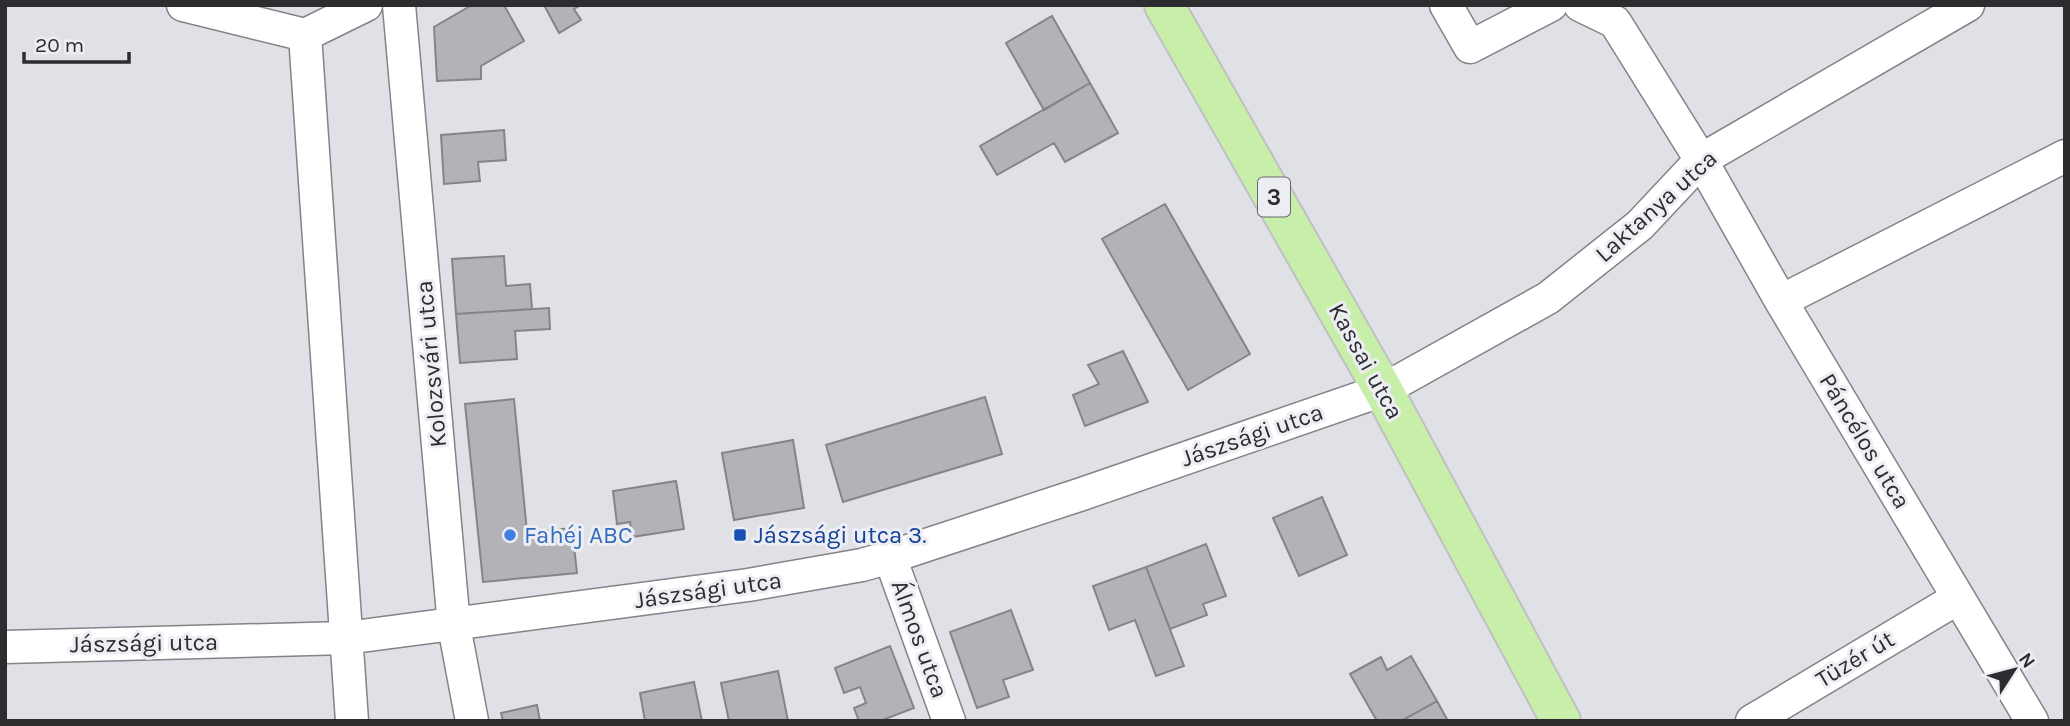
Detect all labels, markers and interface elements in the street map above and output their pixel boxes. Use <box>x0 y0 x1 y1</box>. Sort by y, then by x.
scale bar <box>24 21 130 65</box>
text: 20 m <box>35 33 84 57</box>
street label: Laktanya utca <box>1589 144 1723 268</box>
road number: 3 <box>1258 178 1290 216</box>
street label: Kolozsvári utca <box>410 279 452 449</box>
street label: Kassai utca <box>1323 298 1409 424</box>
street label: Páncélos utca <box>1814 368 1916 514</box>
street label: Jászsági utca <box>1177 398 1327 472</box>
place label: Fahéj ABC <box>524 521 633 549</box>
place label: Jászsági utca 3. <box>754 521 926 549</box>
marker: Fahéj ABC <box>502 527 518 543</box>
marker: Jászsági utca 3. <box>732 527 748 543</box>
street label: Jászsági utca <box>633 566 783 614</box>
street label: Álmos utca <box>886 576 955 702</box>
street label: Tüzér út <box>1811 625 1899 693</box>
street label: Jászsági utca <box>70 628 218 658</box>
north arrow <box>1979 635 2049 705</box>
text: N <box>2014 649 2040 673</box>

